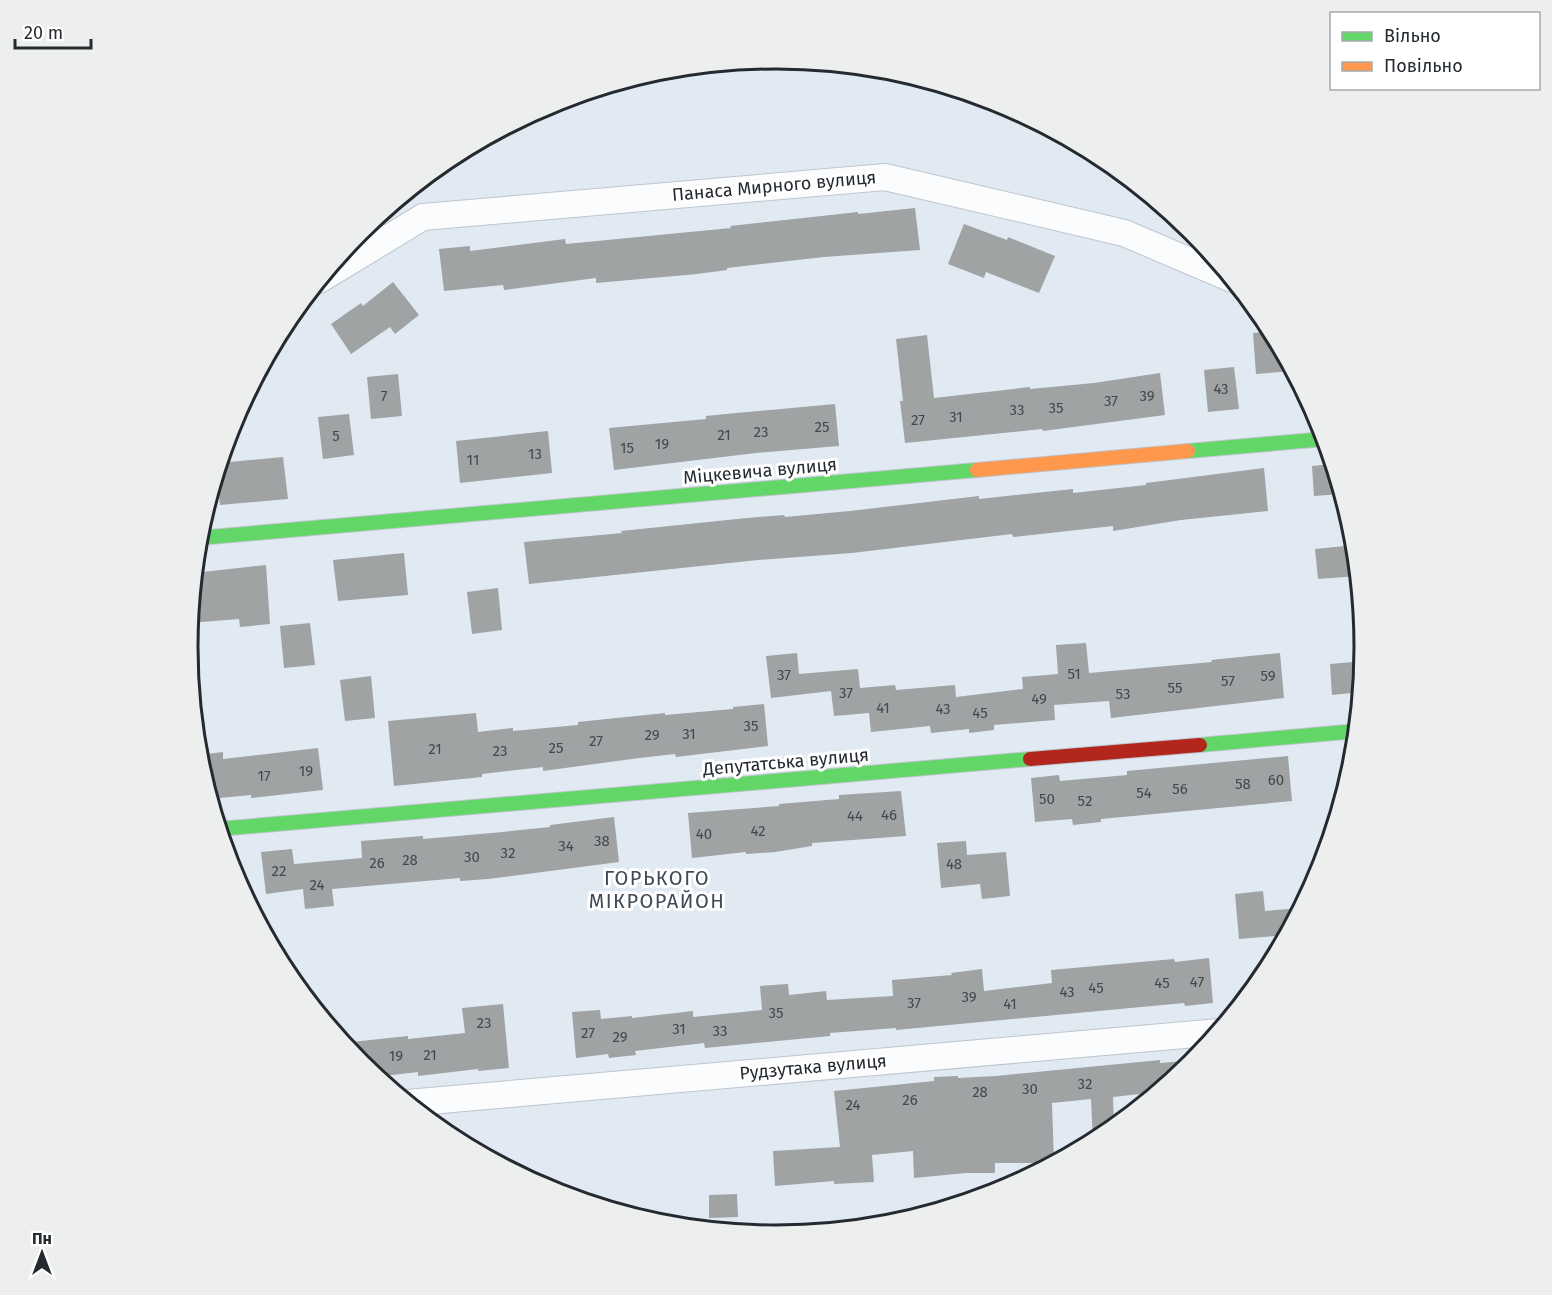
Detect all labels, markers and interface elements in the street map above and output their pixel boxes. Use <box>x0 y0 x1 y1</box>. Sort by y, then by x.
scale bar <box>15 12 92 50</box>
legend <box>1330 12 1540 90</box>
text: 20 m <box>24 22 63 44</box>
text: Вільно <box>1384 25 1441 47</box>
text: Повільно <box>1384 55 1463 77</box>
street label: Панаса Мирного вулиця <box>671 166 877 206</box>
house number: 43 <box>1213 380 1229 398</box>
house number: 7 <box>381 387 388 405</box>
house number: 39 <box>1139 387 1155 405</box>
house number: 37 <box>1104 392 1118 410</box>
house number: 35 <box>1048 399 1064 417</box>
house number: 33 <box>1010 401 1024 419</box>
house number: 31 <box>949 408 963 426</box>
house number: 27 <box>911 411 925 429</box>
house number: 25 <box>815 418 829 436</box>
house number: 23 <box>754 423 768 441</box>
house number: 21 <box>717 426 731 444</box>
house number: 5 <box>332 427 340 445</box>
house number: 19 <box>655 435 669 453</box>
house number: 15 <box>620 439 634 457</box>
house number: 13 <box>528 445 542 463</box>
house number: 11 <box>467 451 479 469</box>
street label: Міцкевича вулиця <box>682 453 838 489</box>
house number: 51 <box>1067 665 1081 683</box>
house number: 37 <box>777 666 791 684</box>
house number: 59 <box>1260 667 1276 685</box>
house number: 57 <box>1221 672 1235 690</box>
house number: 55 <box>1168 679 1182 697</box>
house number: 37 <box>839 684 853 702</box>
house number: 53 <box>1116 685 1130 703</box>
house number: 49 <box>1031 690 1047 708</box>
house number: 41 <box>876 699 890 717</box>
house number: 43 <box>935 700 951 718</box>
house number: 45 <box>972 704 988 722</box>
house number: 35 <box>743 717 759 735</box>
house number: 31 <box>682 725 696 743</box>
house number: 29 <box>644 726 660 744</box>
house number: 27 <box>589 732 603 750</box>
house number: 25 <box>549 739 563 757</box>
house number: 21 <box>428 740 442 758</box>
house number: 23 <box>493 742 507 760</box>
street label: Депутатська вулиця <box>701 744 870 780</box>
house number: 19 <box>299 762 313 780</box>
house number: 17 <box>257 767 271 785</box>
house number: 60 <box>1268 771 1284 789</box>
house number: 58 <box>1235 775 1251 793</box>
house number: 56 <box>1172 780 1188 798</box>
house number: 54 <box>1136 784 1152 802</box>
house number: 50 <box>1039 790 1055 808</box>
house number: 52 <box>1078 792 1092 810</box>
house number: 46 <box>881 806 897 824</box>
house number: 44 <box>847 807 863 825</box>
house number: 42 <box>750 822 766 840</box>
house number: 40 <box>696 825 712 843</box>
house number: 38 <box>594 832 610 850</box>
house number: 34 <box>558 837 574 855</box>
house number: 32 <box>501 844 515 862</box>
house number: 30 <box>464 848 480 866</box>
house number: 28 <box>402 851 418 869</box>
house number: 26 <box>369 854 385 872</box>
house number: 48 <box>946 855 962 873</box>
house number: 22 <box>272 862 286 880</box>
district label: ГОРЬКОГО МІКРОРАЙОН <box>589 866 725 913</box>
house number: 24 <box>309 876 325 894</box>
house number: 47 <box>1190 973 1204 991</box>
house number: 45 <box>1154 974 1170 992</box>
house number: 45 <box>1088 979 1104 997</box>
house number: 43 <box>1059 983 1075 1001</box>
house number: 39 <box>961 988 977 1006</box>
house number: 37 <box>907 994 921 1012</box>
house number: 41 <box>1003 995 1017 1013</box>
house number: 35 <box>768 1004 784 1022</box>
house number: 23 <box>477 1014 491 1032</box>
house number: 31 <box>672 1020 686 1038</box>
house number: 33 <box>713 1022 727 1040</box>
house number: 27 <box>581 1024 595 1042</box>
house number: 29 <box>612 1028 628 1046</box>
house number: 21 <box>423 1046 437 1064</box>
house number: 19 <box>389 1047 403 1065</box>
street label: Рудзутака вулиця <box>738 1050 888 1084</box>
house number: 32 <box>1078 1075 1092 1093</box>
house number: 30 <box>1022 1080 1038 1098</box>
house number: 28 <box>972 1083 988 1101</box>
house number: 26 <box>902 1091 918 1109</box>
house number: 24 <box>845 1096 861 1114</box>
north arrow <box>12 1223 72 1283</box>
text: Пн <box>32 1229 52 1248</box>

